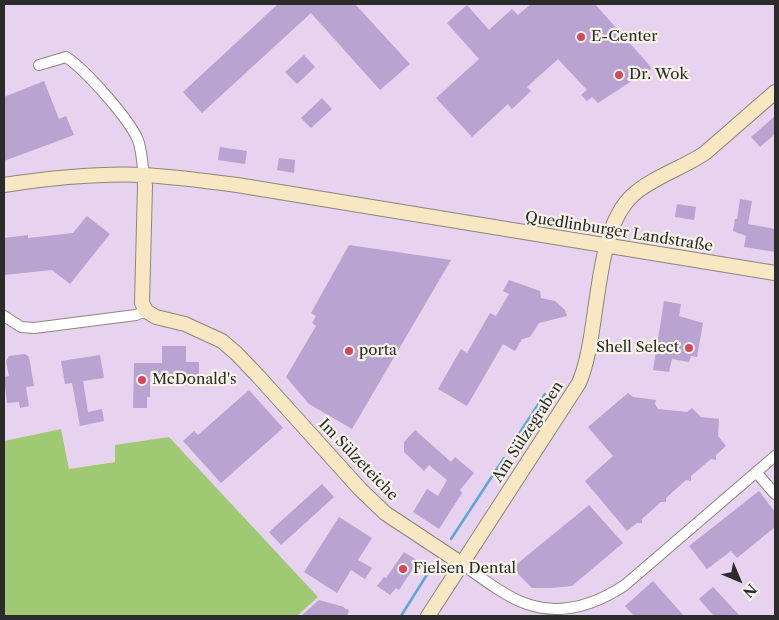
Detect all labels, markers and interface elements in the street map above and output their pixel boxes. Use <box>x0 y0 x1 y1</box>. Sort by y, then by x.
place label: E-Center <box>591 28 658 46</box>
marker: E-Center <box>575 31 587 43</box>
place label: Dr. Wok <box>629 66 688 84</box>
marker: Dr. Wok <box>613 69 625 81</box>
street label: Quedlinburger Landstraße <box>524 208 714 256</box>
place label: Shell Select <box>596 339 679 357</box>
place label: porta <box>359 342 397 360</box>
marker: Shell Select <box>683 342 695 354</box>
marker: porta <box>343 345 355 357</box>
place label: McDonald's <box>152 371 237 389</box>
marker: McDonald's <box>136 374 148 386</box>
street label: Am Sülzegraben <box>489 378 567 486</box>
street label: Im Sülzeteiche <box>315 416 401 504</box>
north arrow <box>714 555 764 605</box>
place label: Fielsen Dental <box>413 560 516 578</box>
marker: Fielsen Dental <box>397 563 409 575</box>
text: N <box>739 580 760 601</box>

